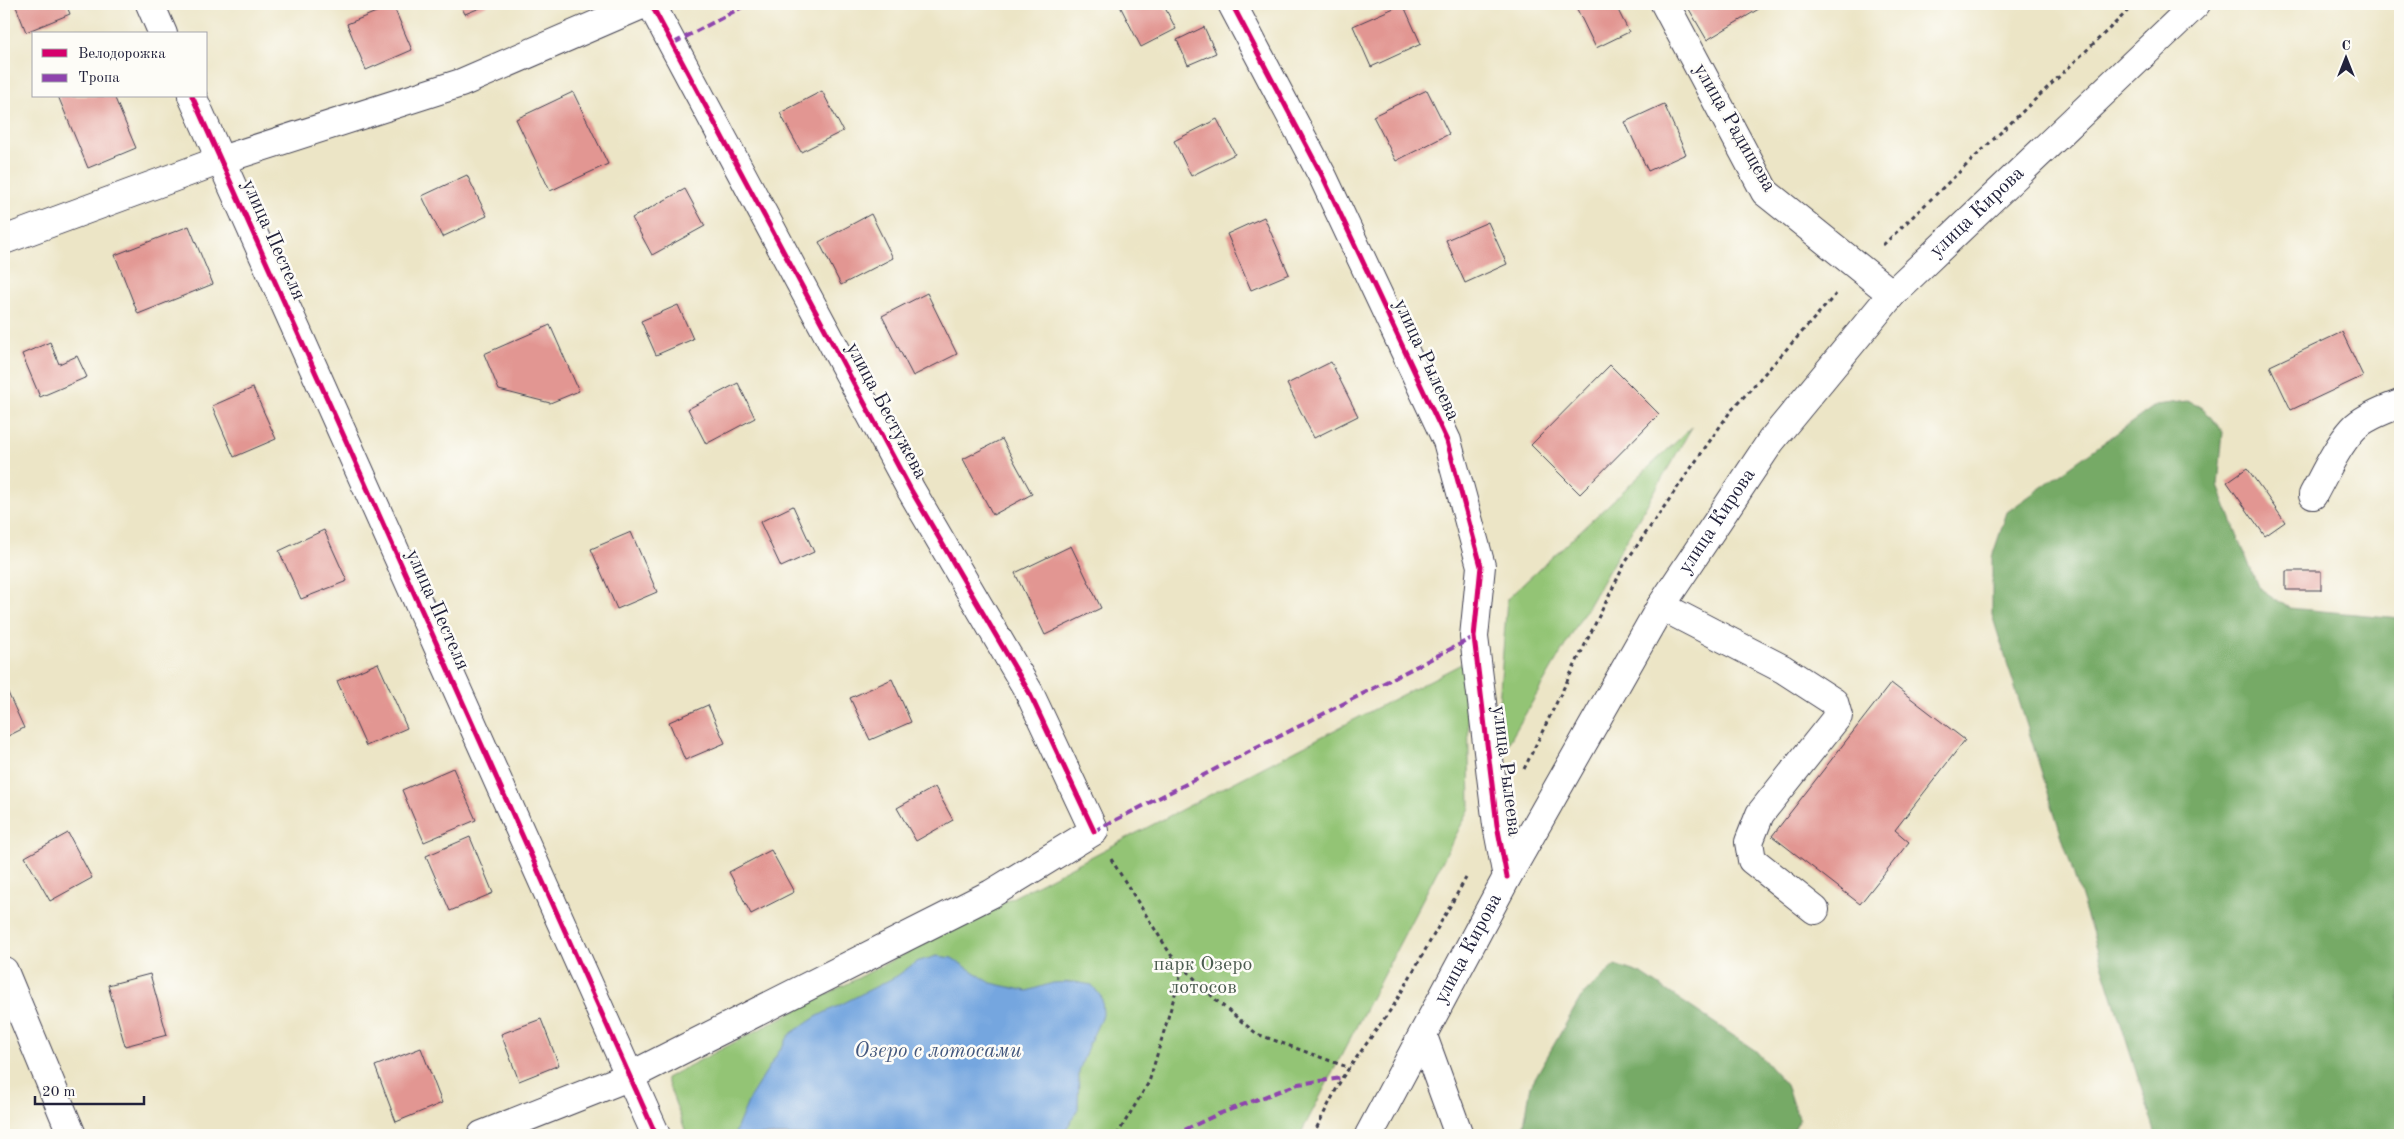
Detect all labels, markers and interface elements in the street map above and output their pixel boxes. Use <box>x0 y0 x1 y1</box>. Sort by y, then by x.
legend <box>32 32 208 98</box>
north arrow <box>2322 32 2372 82</box>
text: С <box>2341 39 2351 53</box>
text: Велодорожка <box>78 47 166 62</box>
street label: улица Радищева <box>1689 60 1779 196</box>
text: Тропа <box>78 71 120 86</box>
street label: улица Кирова <box>1926 163 2028 262</box>
street label: улица Пестеля <box>238 177 308 303</box>
street label: улица Рылеева <box>1389 296 1463 424</box>
street label: улица Бестужева <box>842 340 930 483</box>
street label: улица Кирова <box>1675 465 1760 578</box>
street label: улица Пестеля <box>402 547 472 673</box>
street label: улица Рылеева <box>1488 705 1524 838</box>
street label: улица Кирова <box>1431 890 1506 1007</box>
park label: парк Озеро лотосов <box>1154 955 1253 998</box>
water label: Озеро с лотосами <box>854 1041 1022 1062</box>
scale bar <box>35 1074 144 1106</box>
text: 20 m <box>42 1085 76 1100</box>

